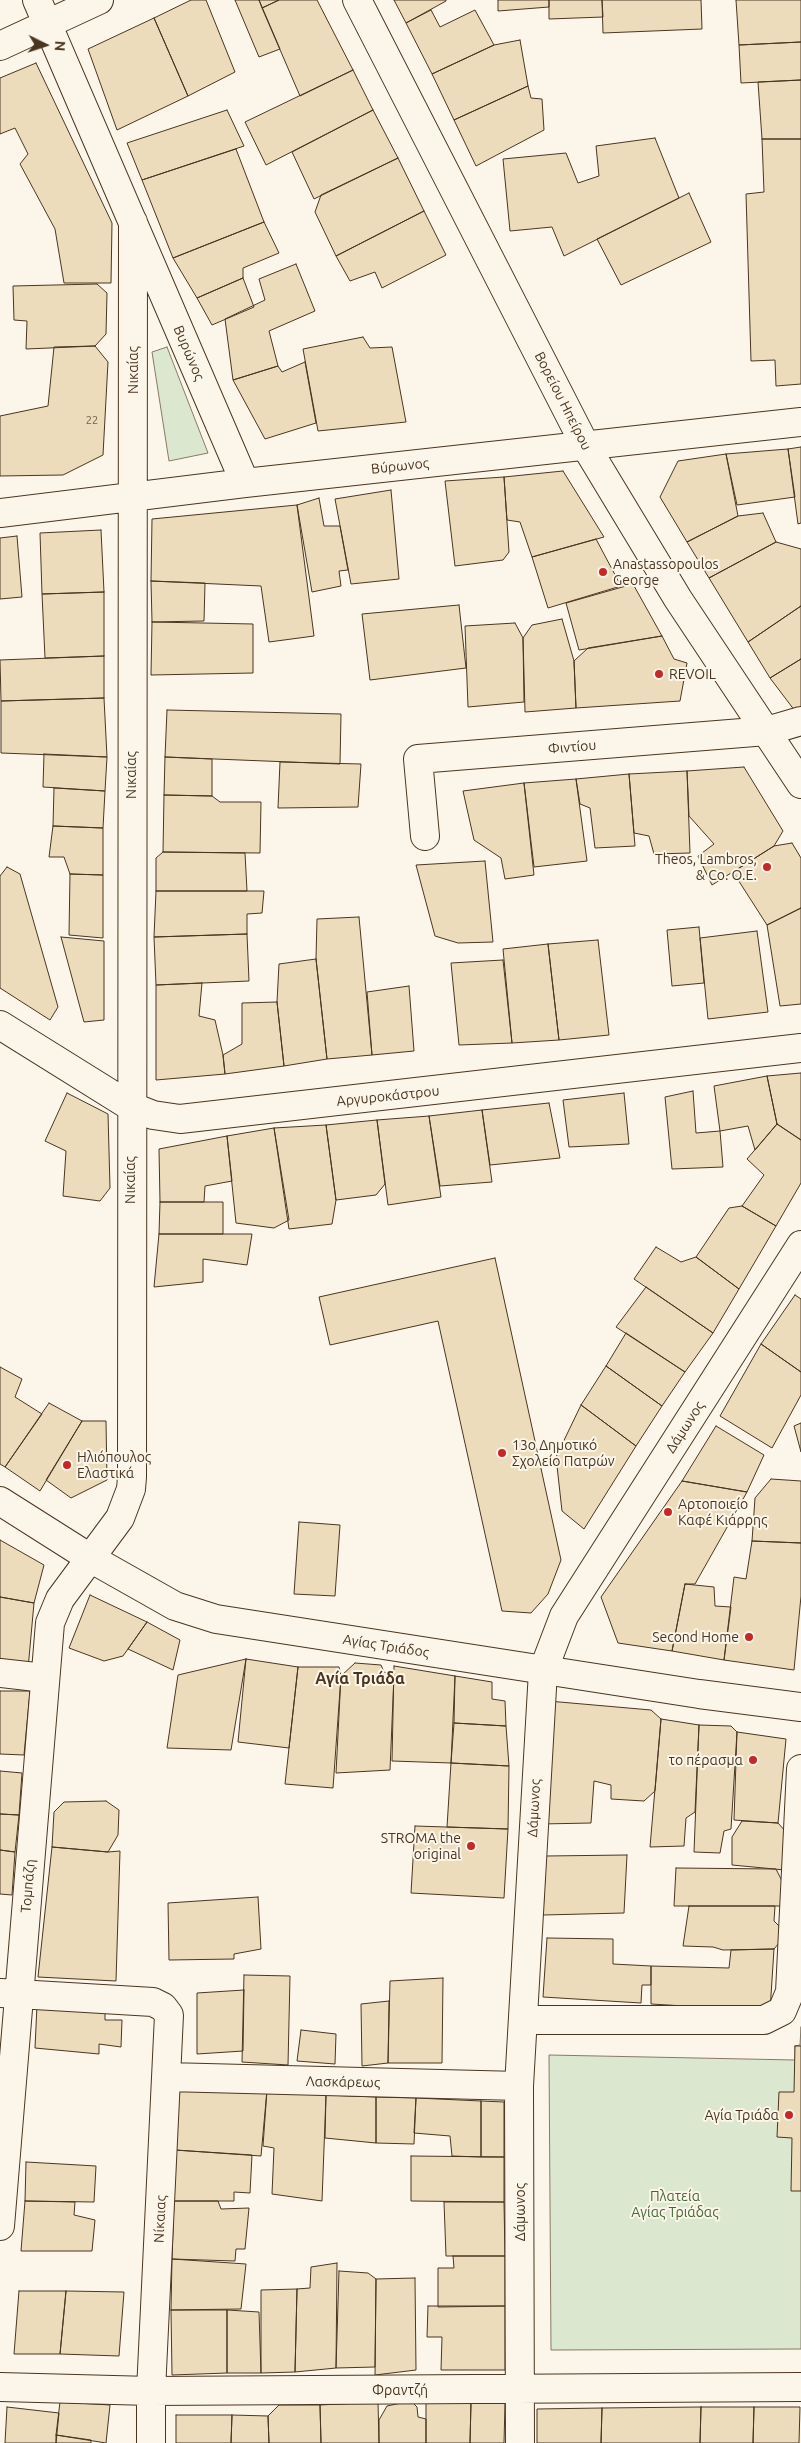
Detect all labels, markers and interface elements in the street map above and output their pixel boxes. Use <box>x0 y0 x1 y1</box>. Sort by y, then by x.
north arrow <box>20 20 70 70</box>
text: N <box>52 40 68 52</box>
street label: Βυρώνος <box>170 323 208 383</box>
street label: Νικαίας <box>125 346 141 394</box>
street label: Βορείου Ηπείρου <box>531 349 595 453</box>
house number: 22 <box>86 413 98 427</box>
street label: Βύρωνος <box>370 455 430 477</box>
place label: Anastassopoulos George <box>613 556 719 588</box>
marker: Anastassopoulos George <box>597 566 609 578</box>
place label: REVOIL <box>669 666 716 682</box>
marker: REVOIL <box>653 668 665 680</box>
street label: Φιντίου <box>547 737 597 757</box>
street label: Νικαίας <box>123 751 139 799</box>
place label: Theos, Lambros, & Co. O.E. <box>655 851 757 884</box>
marker: Theos, Lambros, & Co. O.E. <box>761 861 773 873</box>
street label: Αργυροκάστρου <box>336 1082 440 1110</box>
street label: Νικαίας <box>122 1156 138 1204</box>
street label: Δάμωνος <box>662 1398 708 1456</box>
place label: 13ο Δημοτικό Σχολείο Πατρών <box>512 1437 615 1470</box>
marker: 13ο Δημοτικό Σχολείο Πατρών <box>496 1447 508 1459</box>
place label: Ηλιόπουλος Ελαστικά <box>77 1449 151 1481</box>
marker: Ηλιόπουλος Ελαστικά <box>61 1459 73 1471</box>
place label: Αρτοποιείο Καφέ Κιάρρης <box>678 1496 767 1528</box>
marker: Αρτοποιείο Καφέ Κιάρρης <box>662 1506 674 1518</box>
place label: Second Home <box>652 1629 739 1645</box>
street label: Αγίας Τριάδος <box>342 1631 430 1661</box>
marker: Second Home <box>743 1631 755 1643</box>
district label: Αγία Τριάδα <box>315 1669 405 1689</box>
place label: το πέρασμα <box>669 1752 743 1768</box>
marker: το πέρασμα <box>747 1754 759 1766</box>
street label: Δάμωνος <box>524 1778 544 1838</box>
place label: STROMA the original <box>381 1830 461 1862</box>
marker: STROMA the original <box>465 1840 477 1852</box>
street label: Τομπάζη <box>17 1858 39 1914</box>
street label: Λασκάρεως <box>306 2073 380 2091</box>
place label: Αγία Τριάδα <box>704 2107 779 2123</box>
marker: Αγία Τριάδα <box>783 2109 795 2121</box>
street label: Δάμωνος <box>512 2183 528 2241</box>
park label: Πλατεία Αγίας Τριάδας <box>631 2188 719 2220</box>
street label: Νίκαιας <box>150 2195 170 2243</box>
street label: Φραντζή <box>372 2382 428 2398</box>

